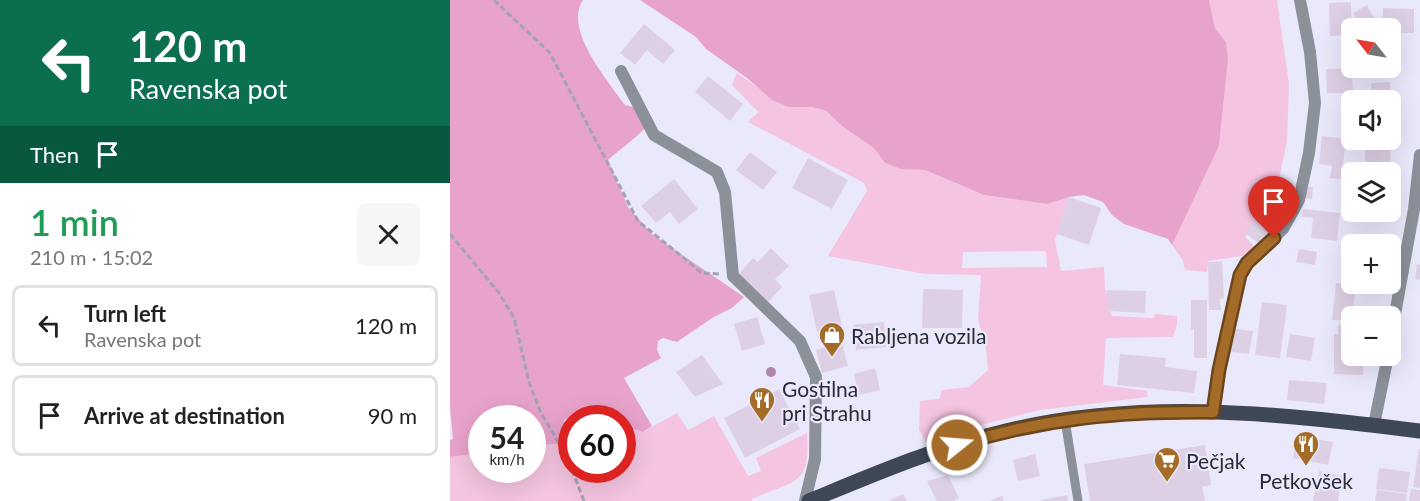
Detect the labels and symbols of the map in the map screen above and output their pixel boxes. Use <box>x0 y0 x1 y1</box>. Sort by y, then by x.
north arrow <box>1341 18 1401 78</box>
pin <box>1248 176 1299 238</box>
shop icon: Rabljena vozila <box>817 320 847 358</box>
place label: Rabljena vozila <box>851 323 986 348</box>
place label: Gostilna pri Strahu <box>782 376 872 425</box>
restaurant icon: Gostilna pri Strahu <box>747 385 777 423</box>
speed limit sign: 60 <box>558 405 636 483</box>
position arrow <box>925 413 989 477</box>
restaurant icon: Petkovšek <box>1291 429 1321 467</box>
supermarket icon: Pečjak <box>1152 445 1182 483</box>
place label: Pečjak <box>1186 448 1246 473</box>
place label: Petkovšek <box>1259 468 1353 493</box>

